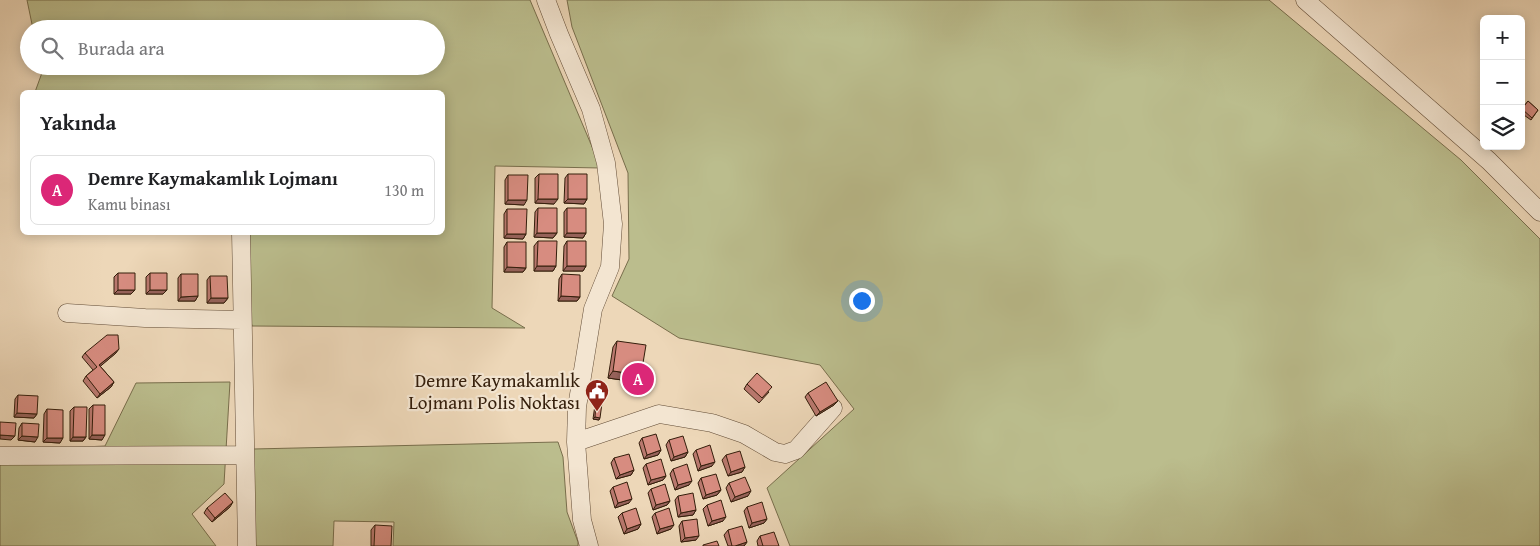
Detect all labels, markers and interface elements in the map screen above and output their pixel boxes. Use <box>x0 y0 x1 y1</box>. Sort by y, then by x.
map controls <box>1480 15 1525 150</box>
button: + <box>1480 15 1525 60</box>
search box <box>20 20 445 75</box>
icon: search <box>38 34 66 62</box>
text: Burada ara <box>78 34 165 62</box>
button: − <box>1480 60 1525 105</box>
button: layers <box>1480 105 1525 150</box>
text: Yakında <box>40 107 116 138</box>
text: Demre Kaymakamlık Lojmanı <box>88 164 338 192</box>
text: A <box>52 178 62 202</box>
text: 130 m <box>384 178 424 202</box>
text: Kamu binası <box>88 192 170 216</box>
your location <box>849 288 875 314</box>
pin: A <box>622 360 654 398</box>
place label: Demre Kaymakamlık Lojmanı Polis Noktası <box>409 366 580 416</box>
public building icon: Demre Kaymakamlık Lojmanı Polis Noktası <box>584 378 610 412</box>

